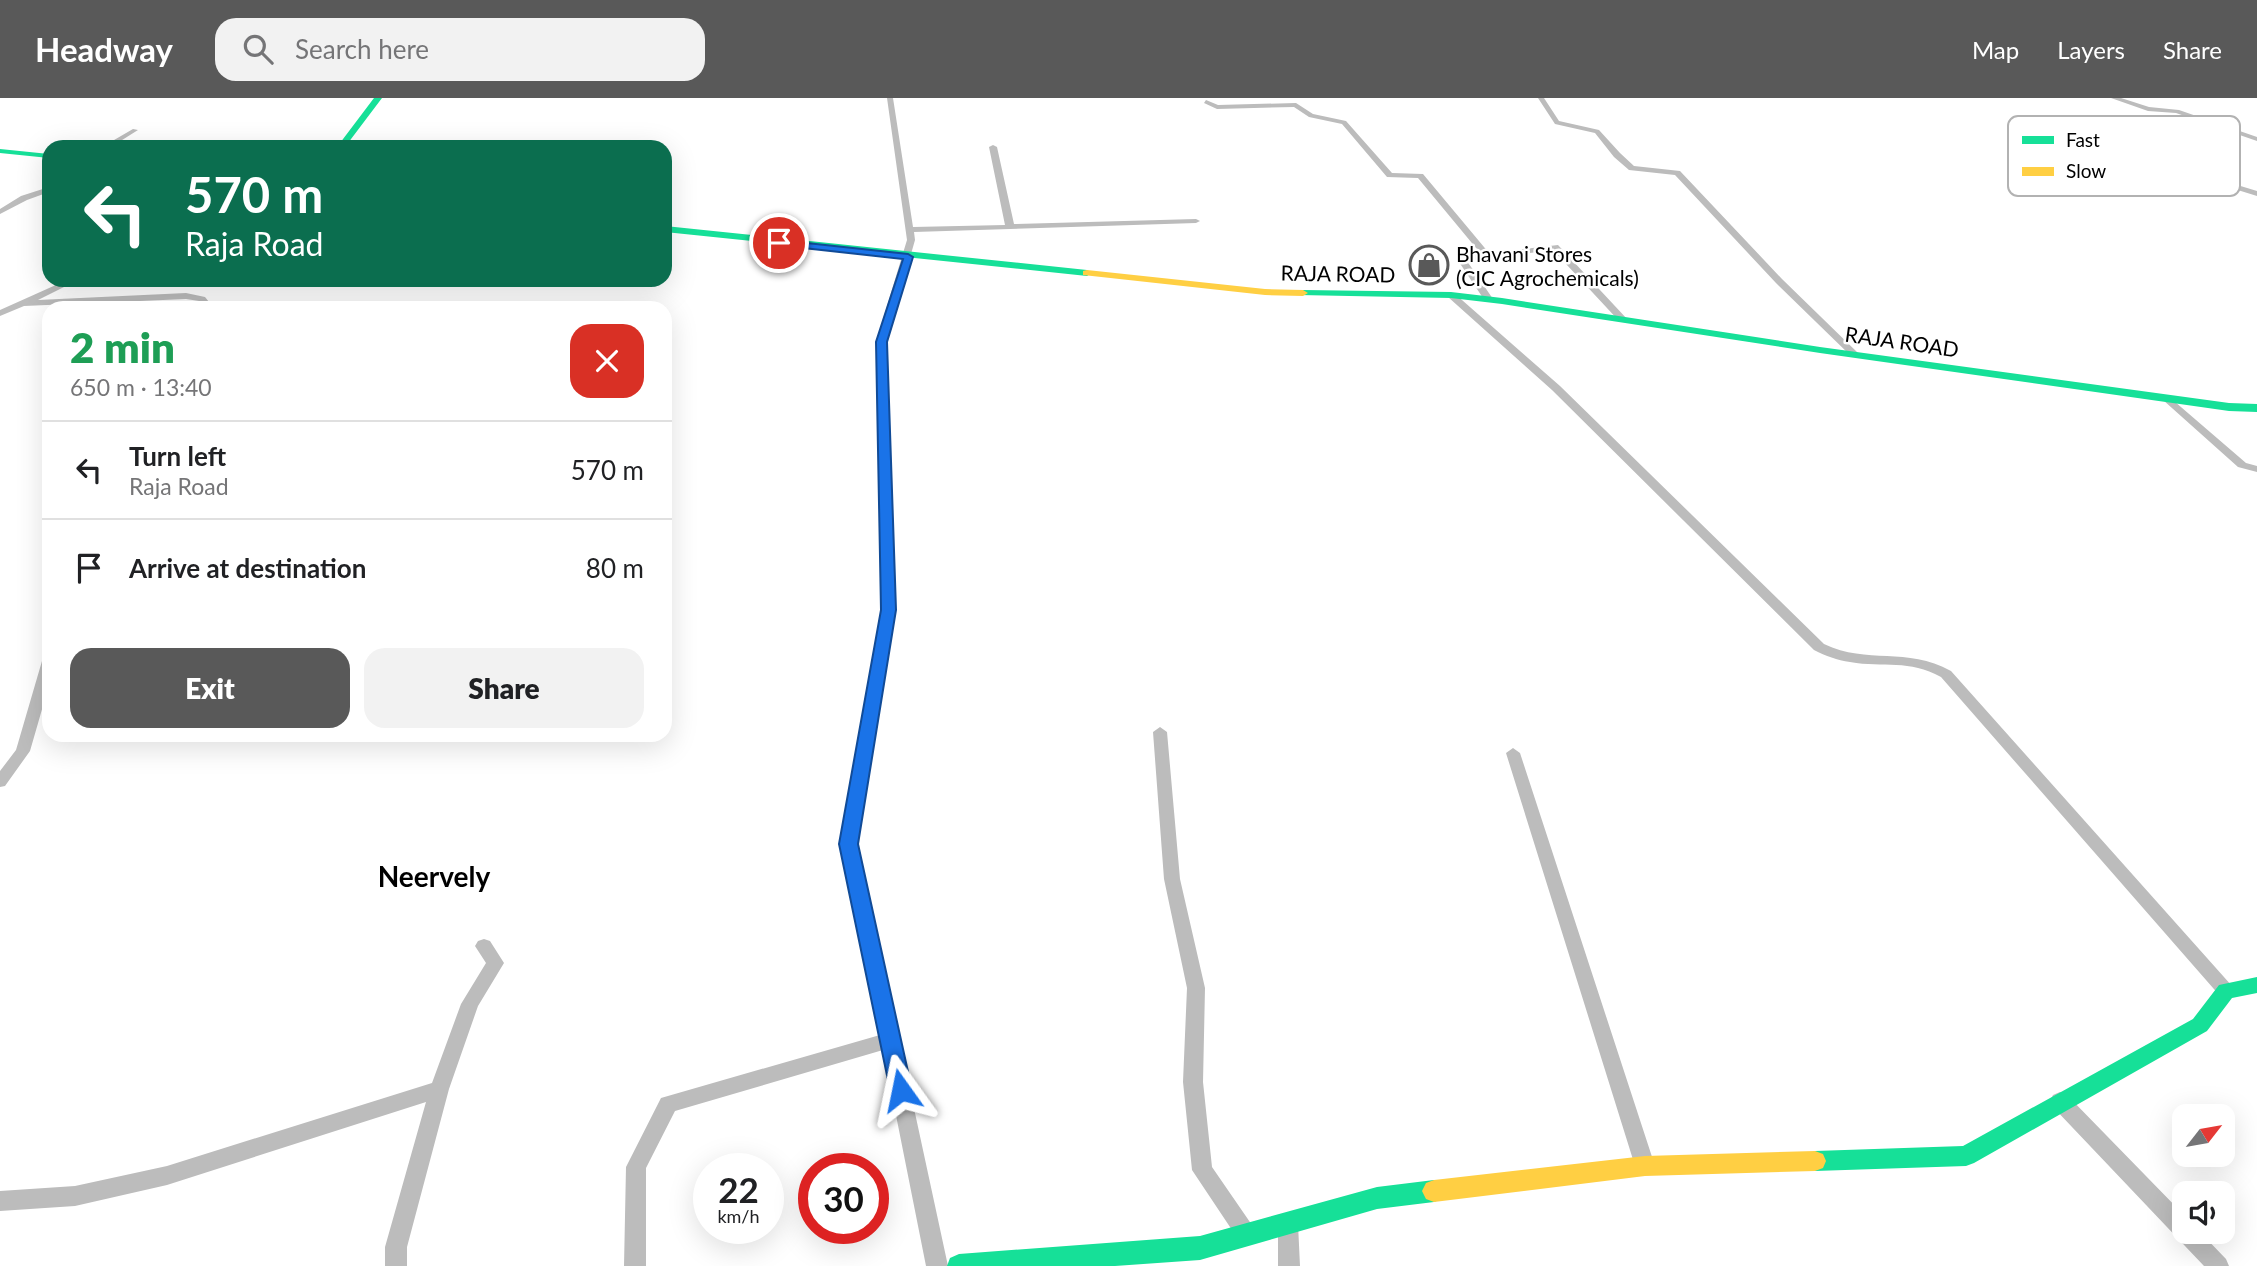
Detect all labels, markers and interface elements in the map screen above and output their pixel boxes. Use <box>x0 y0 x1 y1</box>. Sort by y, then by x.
search box <box>215 18 705 81</box>
text: Headway <box>35 29 173 69</box>
icon: search <box>239 30 277 68</box>
text: Search here <box>295 33 429 65</box>
text: Map <box>1972 35 2019 64</box>
text: Layers <box>2057 35 2125 64</box>
text: Share <box>2163 35 2222 64</box>
legend <box>2008 116 2240 196</box>
text: Fast <box>2066 128 2100 151</box>
text: Slow <box>2066 159 2106 182</box>
text: 570 m <box>185 165 323 223</box>
icon: left <box>70 168 161 259</box>
pin <box>749 213 809 273</box>
text: Raja Road <box>185 224 323 263</box>
icon: arrive <box>760 224 798 262</box>
place label: Bhavani Stores (CIC Agrochemicals) <box>1456 241 1639 290</box>
shop icon: Bhavani Stores (CIC Agrochemicals) <box>1408 244 1450 286</box>
street label: RAJA ROAD <box>1281 260 1395 286</box>
street label: RAJA ROAD <box>1844 321 1960 361</box>
text: 2 min <box>70 322 175 372</box>
button: close <box>570 324 644 398</box>
text: 650 m · 13:40 <box>70 373 212 401</box>
text: Turn left <box>129 440 226 472</box>
icon: left <box>70 451 108 489</box>
text: 570 m <box>571 454 644 486</box>
text: Raja Road <box>129 472 229 500</box>
icon: arrive <box>70 549 108 587</box>
text: Arrive at destination <box>129 552 366 584</box>
text: 80 m <box>586 552 644 584</box>
button: Exit <box>70 648 350 728</box>
button: Share <box>364 648 644 728</box>
district label: Neervely <box>378 859 490 893</box>
position arrow <box>864 1053 938 1127</box>
north arrow <box>2172 1104 2235 1167</box>
map controls <box>2172 1104 2235 1244</box>
speed limit sign: 30 <box>798 1153 889 1244</box>
text: 22 <box>718 1168 759 1210</box>
button: sound <box>2172 1181 2235 1244</box>
text: km/h <box>717 1205 760 1227</box>

